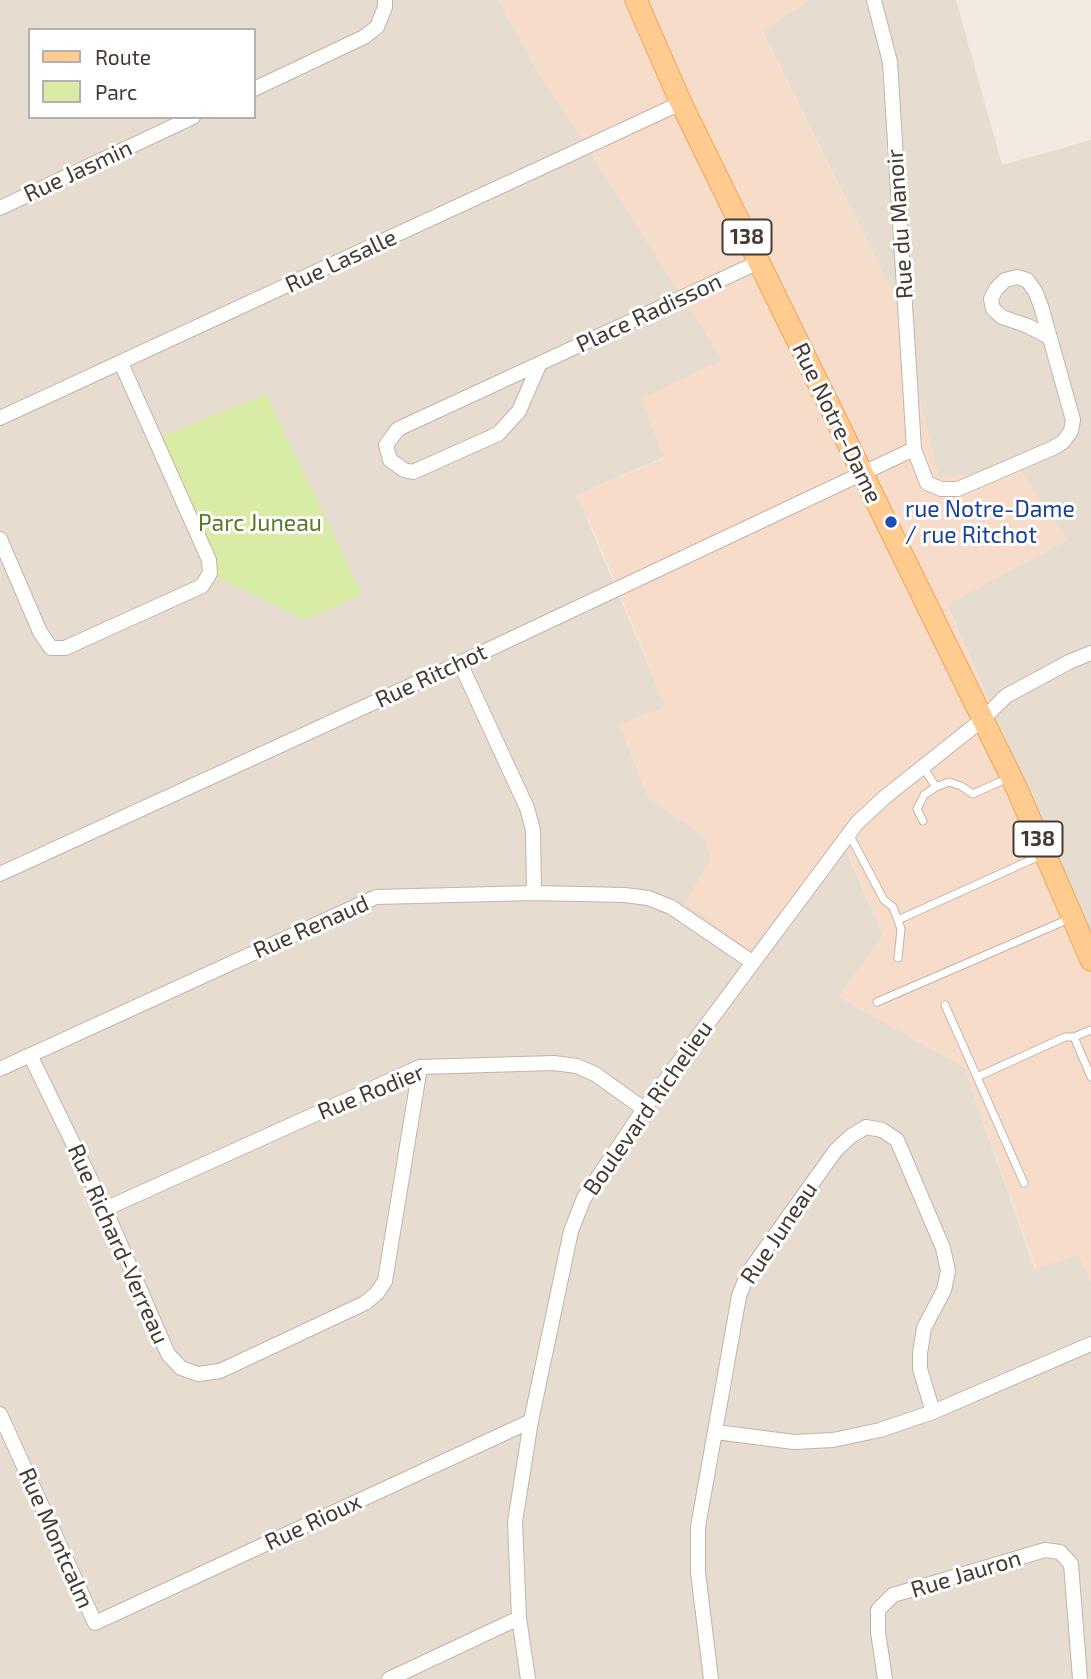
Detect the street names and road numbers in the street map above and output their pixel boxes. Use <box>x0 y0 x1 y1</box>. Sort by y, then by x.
street label: Rue Jasmin <box>20 134 136 208</box>
street label: Rue du Manoir <box>881 148 919 300</box>
road number: 138 <box>722 219 772 254</box>
street label: Rue Lasalle <box>281 223 401 299</box>
street label: Place Radisson <box>572 267 726 359</box>
street label: Rue Notre-Dame <box>786 338 888 508</box>
street label: Rue Ritchot <box>371 638 491 714</box>
road number: 138 <box>1014 822 1062 856</box>
street label: Rue Renaud <box>249 889 373 965</box>
street label: Boulevard Richelieu <box>577 1016 719 1200</box>
street label: Rue Rodier <box>314 1058 428 1126</box>
street label: Rue Richard-Verreau <box>62 1140 174 1348</box>
street label: Rue Juneau <box>735 1177 823 1289</box>
street label: Rue Montcalm <box>13 1463 99 1613</box>
street label: Rue Rioux <box>260 1488 366 1556</box>
street label: Rue Jauron <box>908 1544 1024 1604</box>

